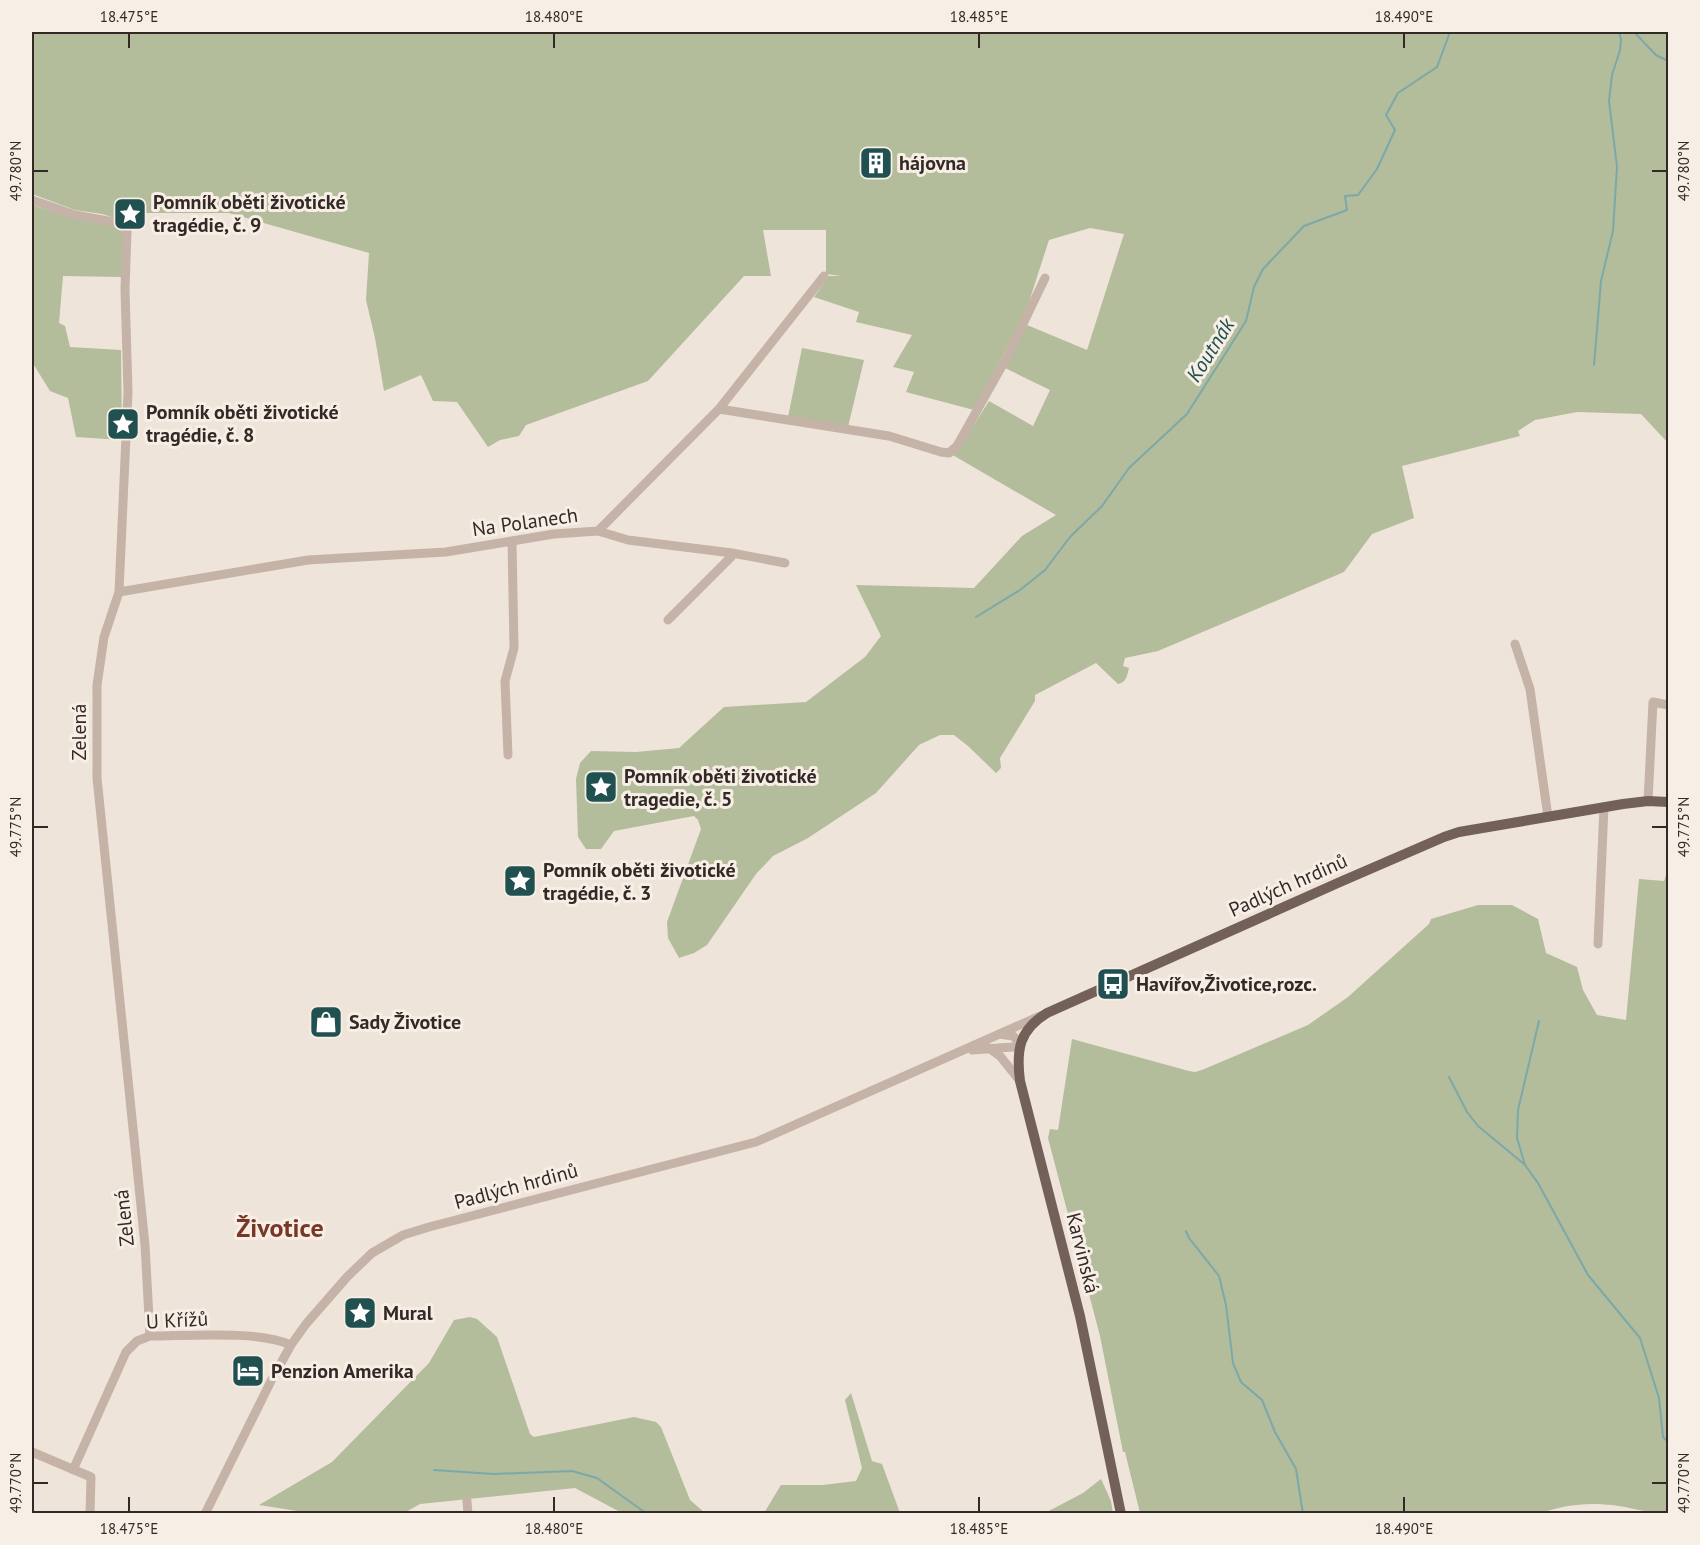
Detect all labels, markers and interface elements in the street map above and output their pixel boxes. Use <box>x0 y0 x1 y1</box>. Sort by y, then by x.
text: 18.475°E <box>100 7 158 26</box>
text: 18.480°E <box>525 7 583 26</box>
text: 18.485°E <box>950 7 1008 26</box>
text: 18.490°E <box>1375 7 1433 26</box>
text: 49.780°N <box>6 141 25 201</box>
text: 49.780°N <box>1674 141 1693 201</box>
building icon: hájovna <box>858 145 894 181</box>
place label: hájovna <box>899 150 966 176</box>
place label: Pomník oběti životické tragédie, č. 9 <box>153 189 346 238</box>
place icon: Pomník oběti životické tragédie, č. 9 <box>112 196 148 232</box>
water label: Koutnák <box>1180 312 1241 387</box>
place label: Pomník oběti životické tragédie, č. 8 <box>146 399 339 448</box>
place icon: Pomník oběti životické tragédie, č. 8 <box>105 406 141 442</box>
street label: Na Polanech <box>470 502 580 542</box>
street label: Zelená <box>66 704 92 760</box>
place label: Pomník oběti životické tragedie, č. 5 <box>624 763 817 812</box>
place icon: Pomník oběti životické tragedie, č. 5 <box>583 769 619 805</box>
text: 49.775°N <box>6 797 25 857</box>
text: 49.775°N <box>1674 797 1693 857</box>
street label: Padlých hrdinů <box>1225 847 1351 923</box>
place label: Pomník oběti životické tragédie, č. 3 <box>543 857 736 906</box>
place icon: Pomník oběti životické tragédie, č. 3 <box>502 863 538 899</box>
bus stop icon: Havířov,Životice,rozc. <box>1095 966 1131 1002</box>
place label: Havířov,Životice,rozc. <box>1136 971 1317 997</box>
shop icon: Sady Životice <box>308 1004 344 1040</box>
place label: Sady Životice <box>349 1009 461 1035</box>
street label: Padlých hrdinů <box>451 1157 581 1215</box>
street label: Zelená <box>108 1188 140 1248</box>
street label: Karvinská <box>1060 1210 1106 1296</box>
district label: Životice <box>236 1211 324 1244</box>
place icon: Mural <box>342 1295 378 1331</box>
place label: Mural <box>383 1300 433 1326</box>
street label: U Křížů <box>145 1305 209 1335</box>
hotel icon: Penzion Amerika <box>230 1353 266 1389</box>
place label: Penzion Amerika <box>271 1358 414 1384</box>
text: 49.770°N <box>6 1453 25 1513</box>
text: 49.770°N <box>1674 1453 1693 1513</box>
text: 18.475°E <box>100 1519 158 1538</box>
text: 18.480°E <box>525 1519 583 1538</box>
text: 18.485°E <box>950 1519 1008 1538</box>
text: 18.490°E <box>1375 1519 1433 1538</box>

